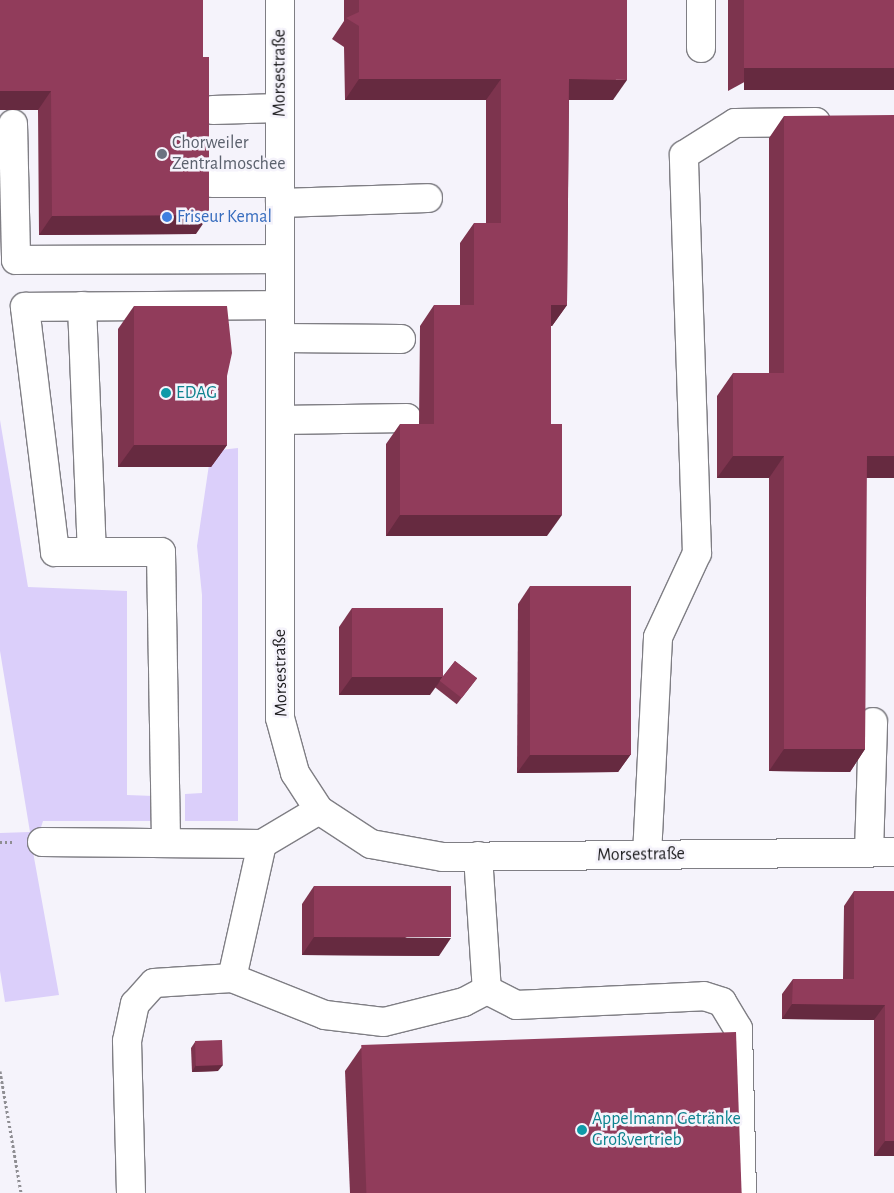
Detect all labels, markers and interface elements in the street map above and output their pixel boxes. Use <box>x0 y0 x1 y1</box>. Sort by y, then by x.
street label: Morsestraße <box>269 29 291 117</box>
place label: Chorweiler Zentralmoschee <box>172 133 286 176</box>
marker: Chorweiler Zentralmoschee <box>156 148 168 160</box>
place label: Friseur Kemal <box>177 206 272 228</box>
marker: Friseur Kemal <box>161 211 173 223</box>
place label: EDAG <box>176 382 217 404</box>
marker: EDAG <box>160 387 172 399</box>
street label: Morsestraße <box>269 629 293 717</box>
street label: Morsestraße <box>597 843 685 867</box>
place label: Appelmann Getränke Großvertrieb <box>592 1109 741 1152</box>
marker: Appelmann Getränke Großvertrieb <box>576 1124 588 1136</box>

